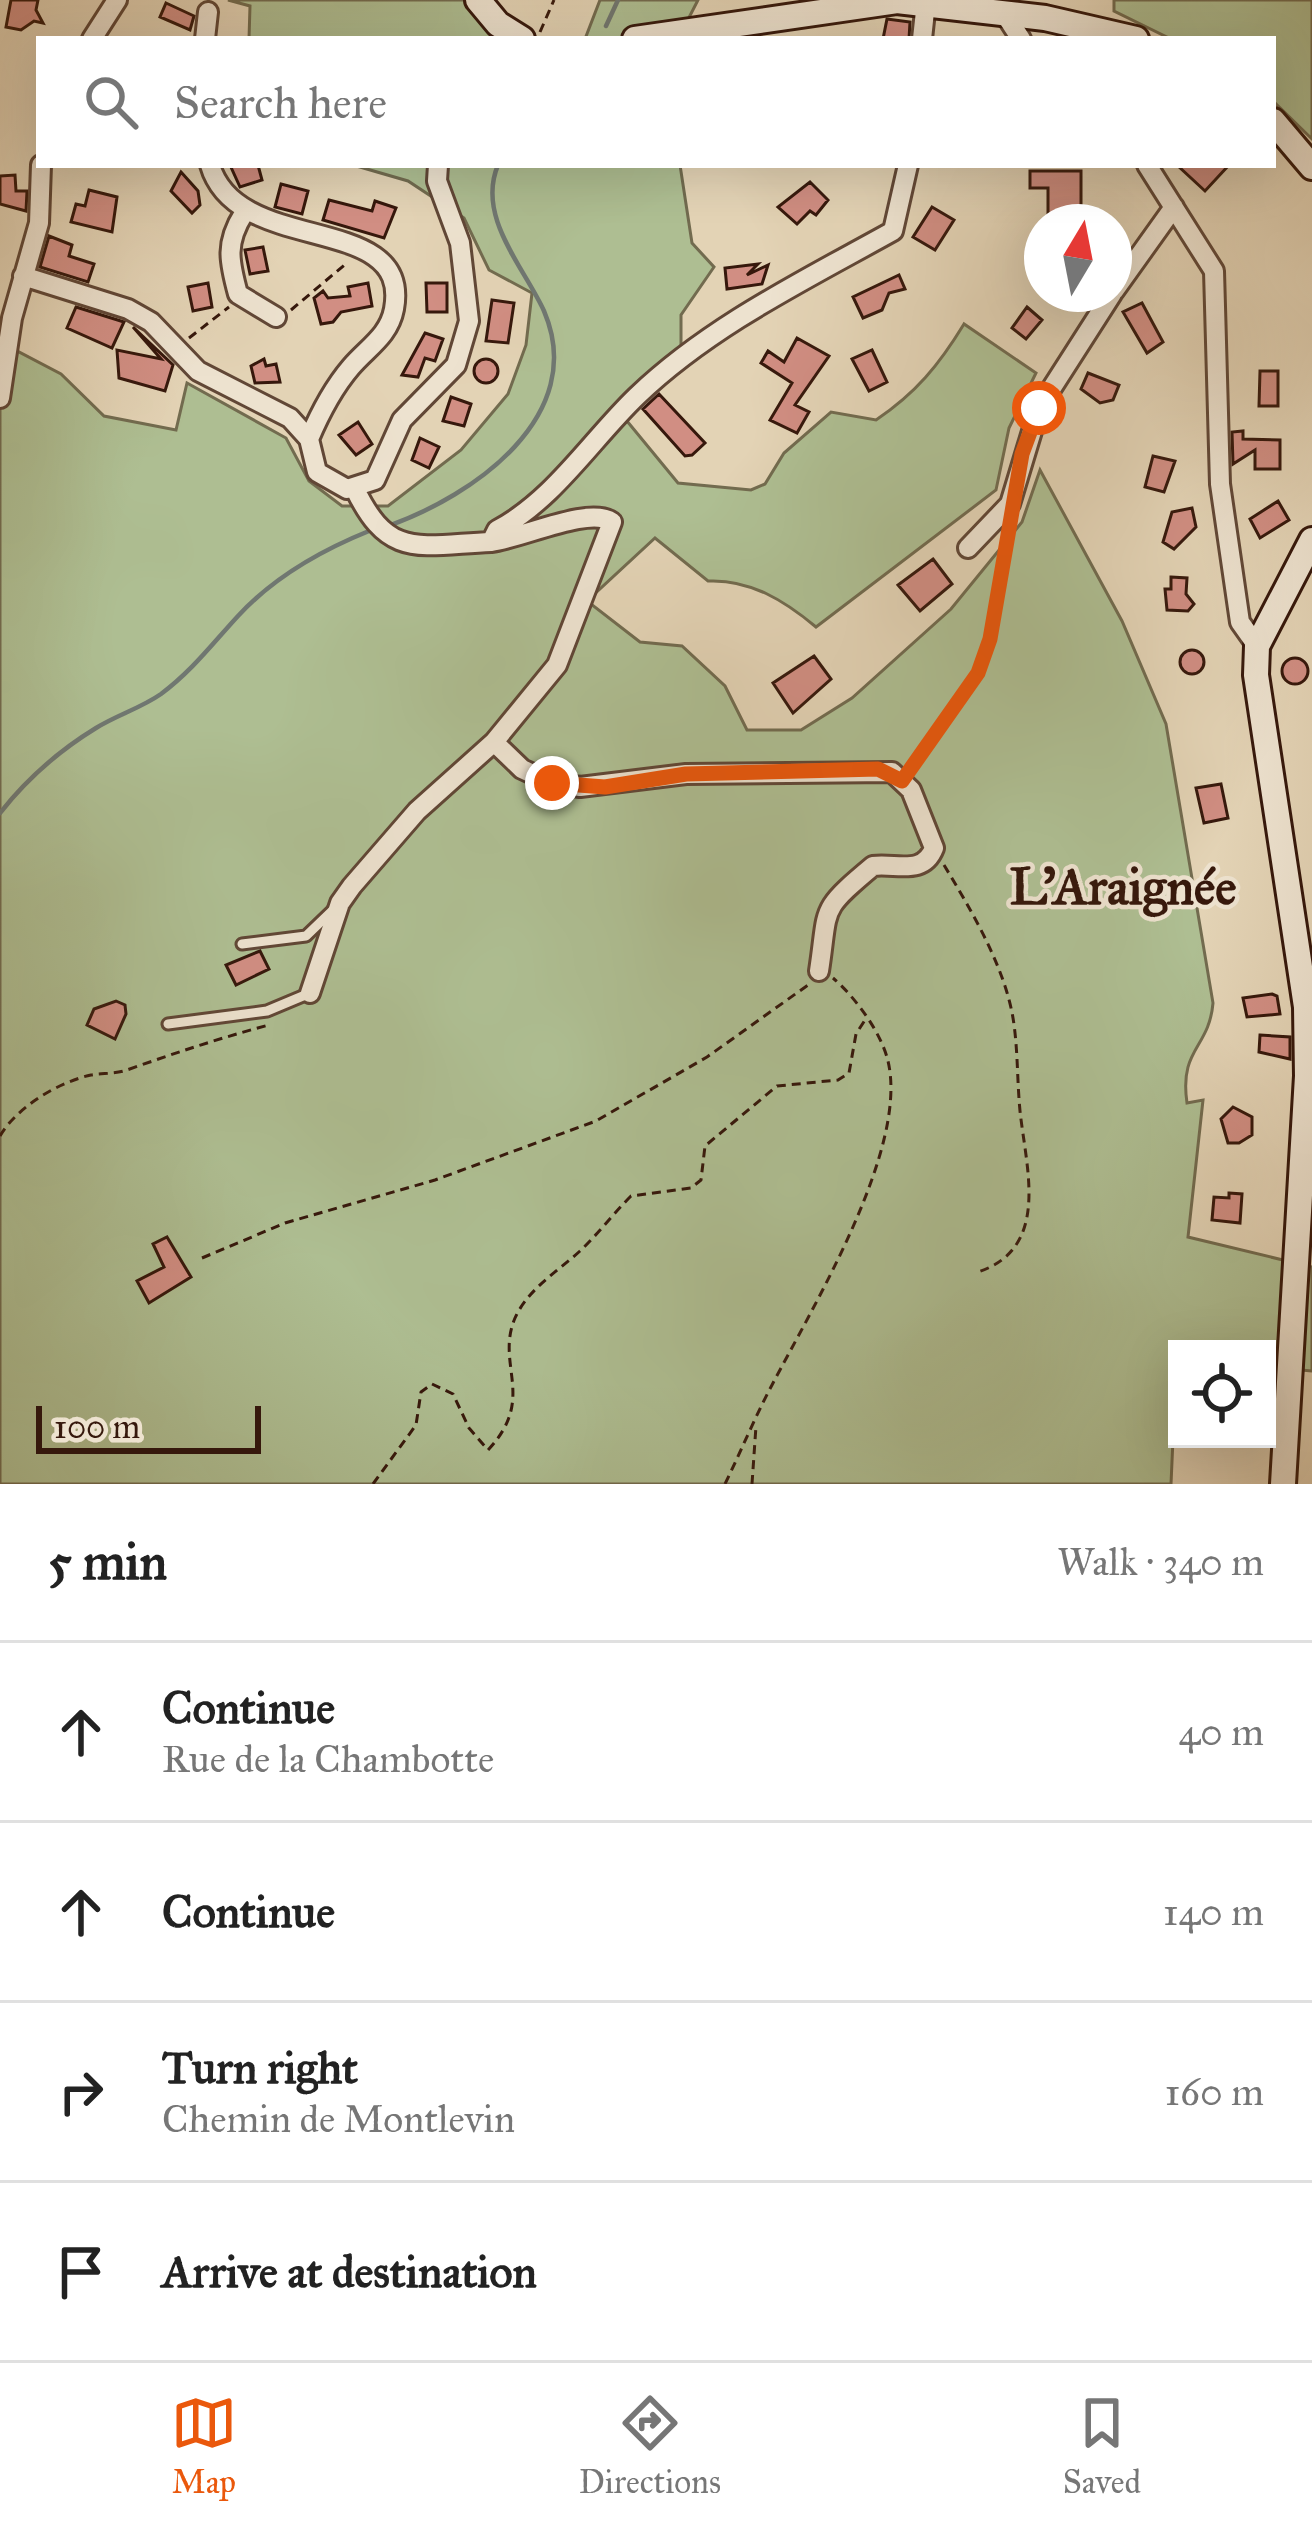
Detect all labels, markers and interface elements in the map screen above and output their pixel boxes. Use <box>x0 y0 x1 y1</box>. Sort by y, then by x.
search box <box>36 36 1276 168</box>
icon: search <box>78 69 144 135</box>
text: Search here <box>174 75 387 130</box>
north arrow <box>1024 204 1132 312</box>
route start <box>1012 381 1066 435</box>
route end <box>525 756 579 810</box>
district label: L'Araignée <box>1010 856 1237 918</box>
map controls <box>1168 1340 1276 1448</box>
button: locate <box>1168 1340 1276 1448</box>
scale bar <box>36 1400 261 1453</box>
text: 100 m <box>54 1407 140 1447</box>
text: 5 min <box>48 1531 167 1593</box>
text: Walk · 340 m <box>1057 1538 1264 1586</box>
text: Continue <box>162 1680 335 1735</box>
icon: ahead <box>48 1699 114 1765</box>
text: 40 m <box>1178 1708 1264 1756</box>
text: Rue de la Chambotte <box>162 1735 494 1783</box>
icon: ahead <box>48 1879 114 1945</box>
text: Continue <box>162 1884 335 1939</box>
text: 140 m <box>1163 1888 1264 1936</box>
text: Turn right <box>162 2040 358 2095</box>
icon: right <box>48 2059 114 2125</box>
text: 160 m <box>1165 2068 1264 2116</box>
text: Chemin de Montlevin <box>162 2095 515 2143</box>
icon: arrive <box>48 2239 114 2305</box>
text: Arrive at destination <box>162 2244 537 2299</box>
tab: Map <box>171 2390 237 2502</box>
tab: Directions <box>579 2390 721 2502</box>
tab: Saved <box>1063 2390 1141 2502</box>

